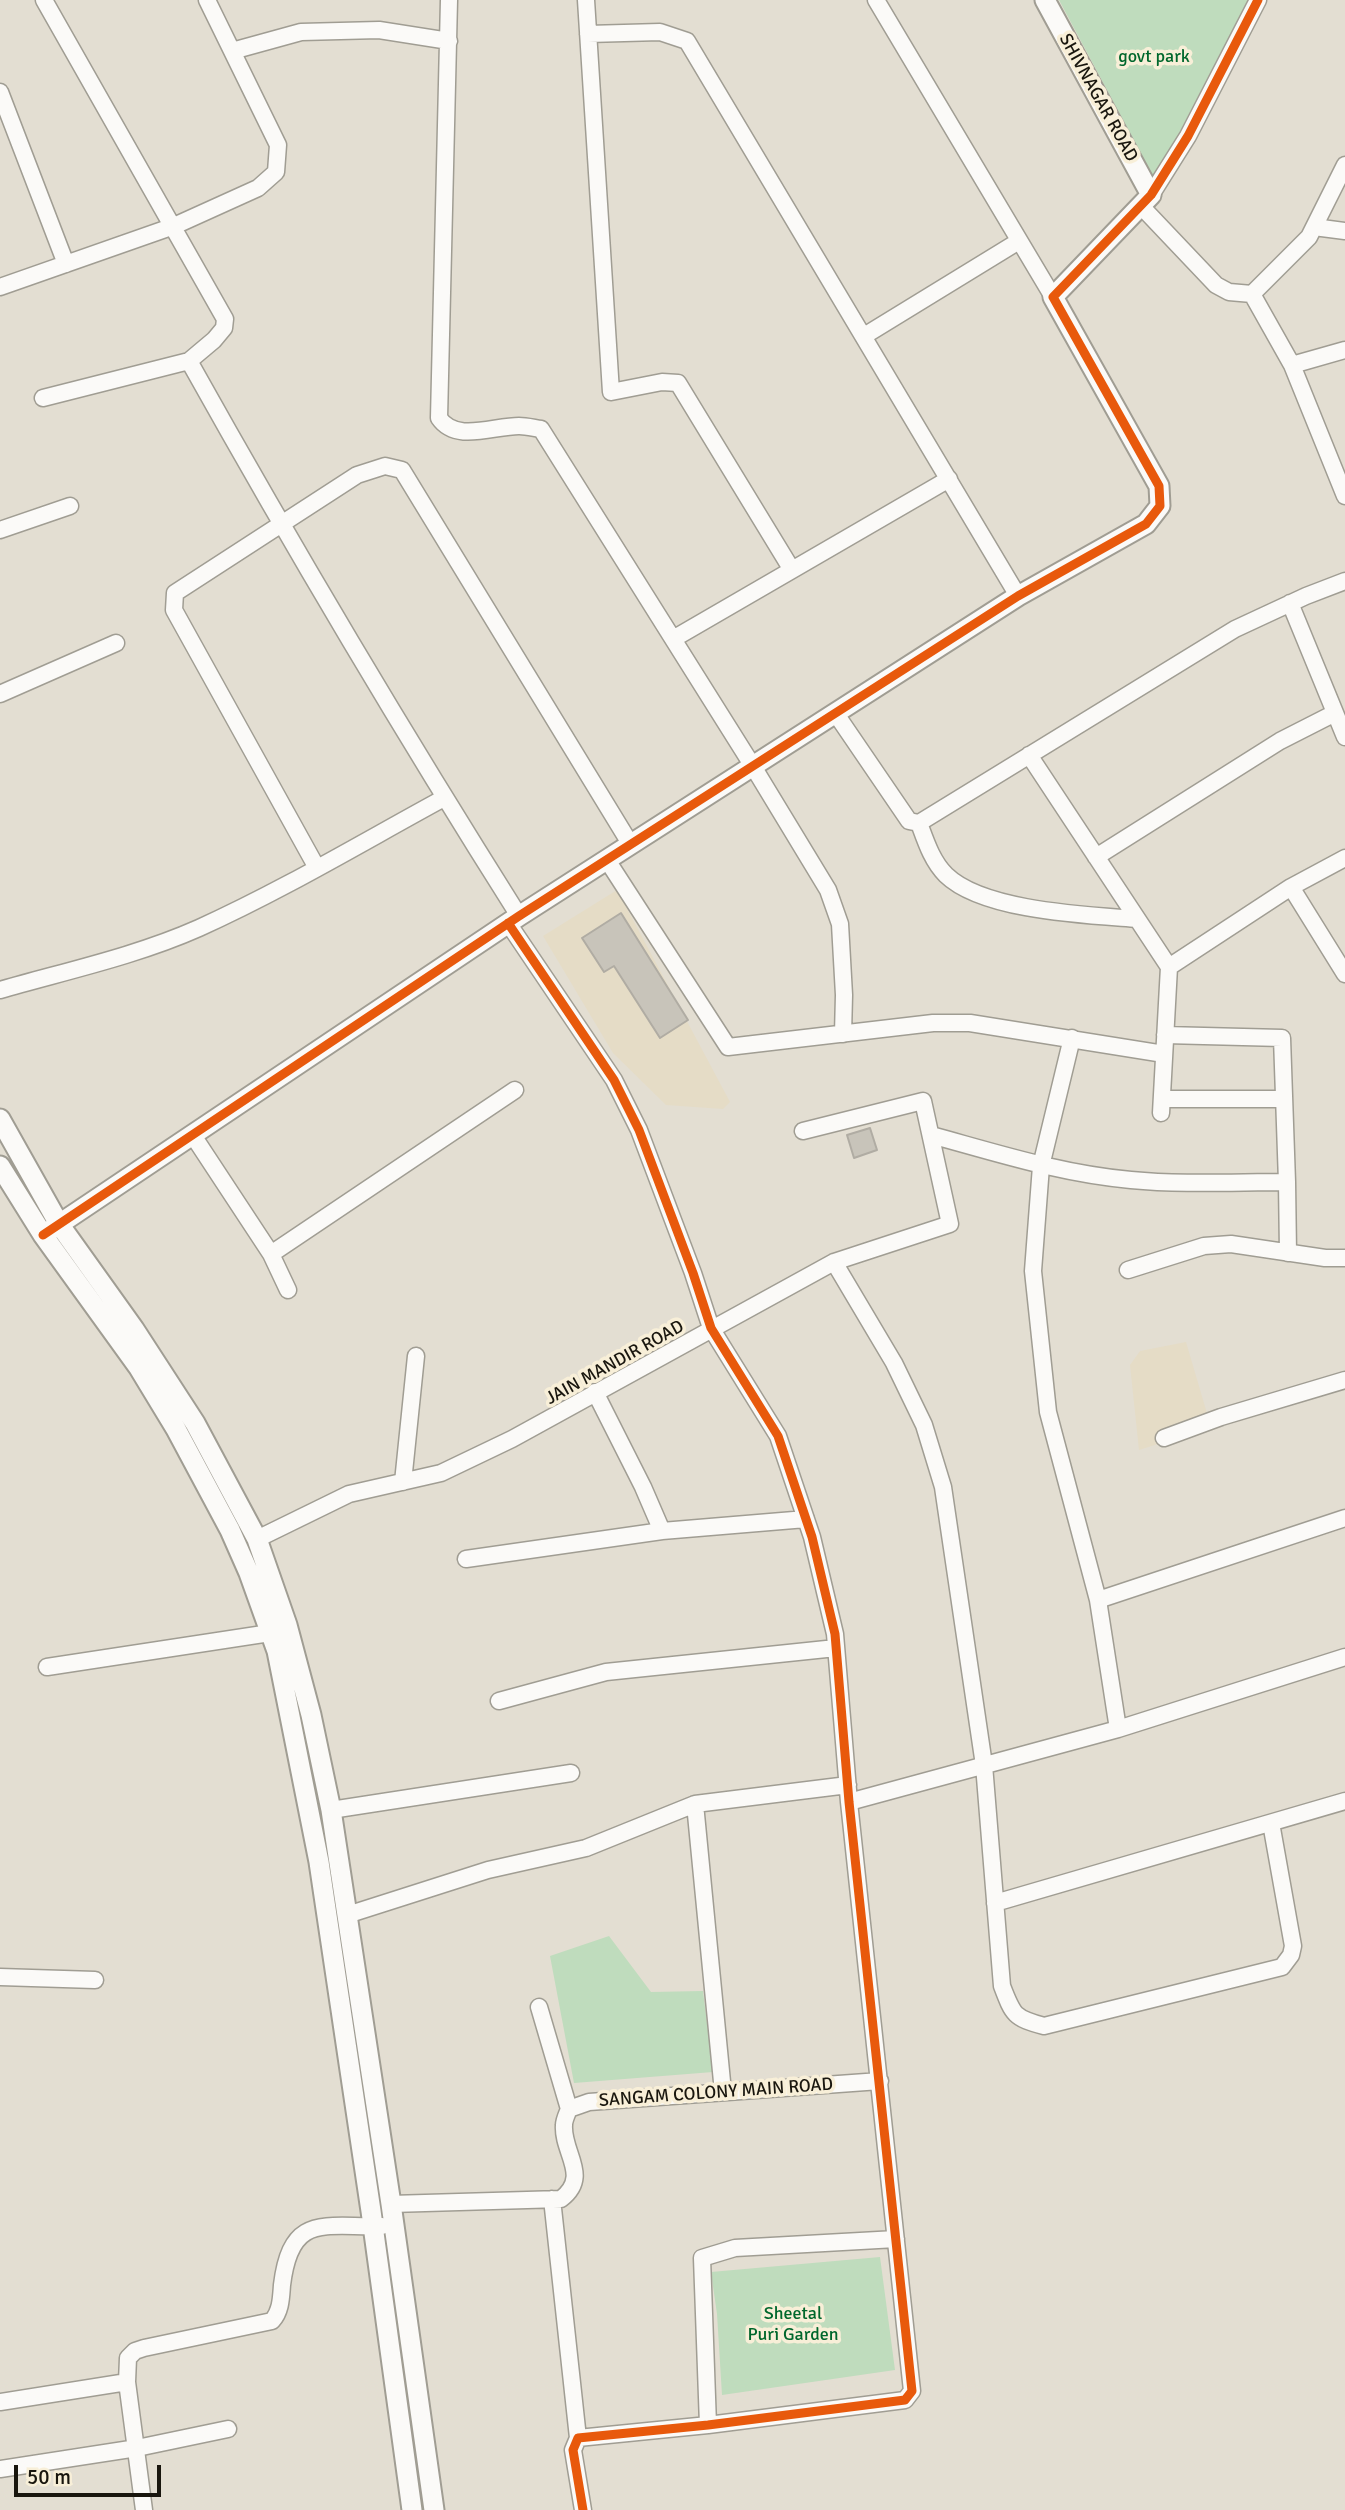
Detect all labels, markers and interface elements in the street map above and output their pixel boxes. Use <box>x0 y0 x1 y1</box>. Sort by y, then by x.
street label: SHIVNAGAR ROAD <box>1054 30 1142 166</box>
park label: govt park <box>1118 46 1190 68</box>
street label: JAIN MANDIR ROAD <box>542 1316 688 1410</box>
street label: SANGAM COLONY MAIN ROAD <box>598 2074 834 2112</box>
park label: Sheetal Puri Garden <box>747 2303 839 2346</box>
scale bar <box>18 2450 164 2494</box>
text: 50 m <box>27 2464 71 2490</box>

